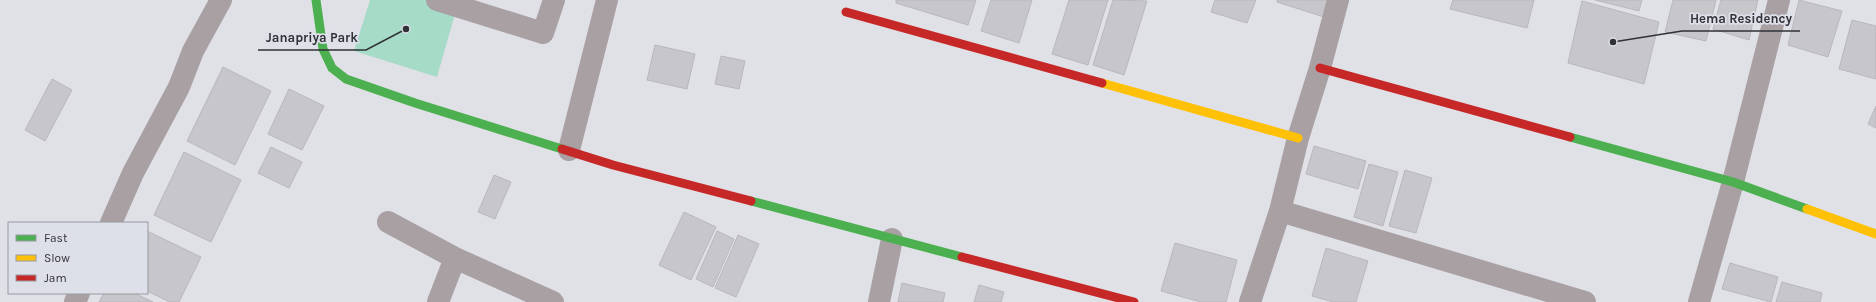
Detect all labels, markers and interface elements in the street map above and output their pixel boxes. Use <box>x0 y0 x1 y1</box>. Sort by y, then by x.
callout: Hema Residency <box>1682 6 1800 31</box>
text: Hema Residency <box>1690 11 1792 26</box>
callout: Janapriya Park <box>258 25 366 50</box>
text: Janapriya Park <box>266 30 358 45</box>
legend <box>8 222 148 294</box>
text: Fast <box>44 231 68 245</box>
text: Slow <box>44 251 70 265</box>
text: Jam <box>44 271 67 285</box>

